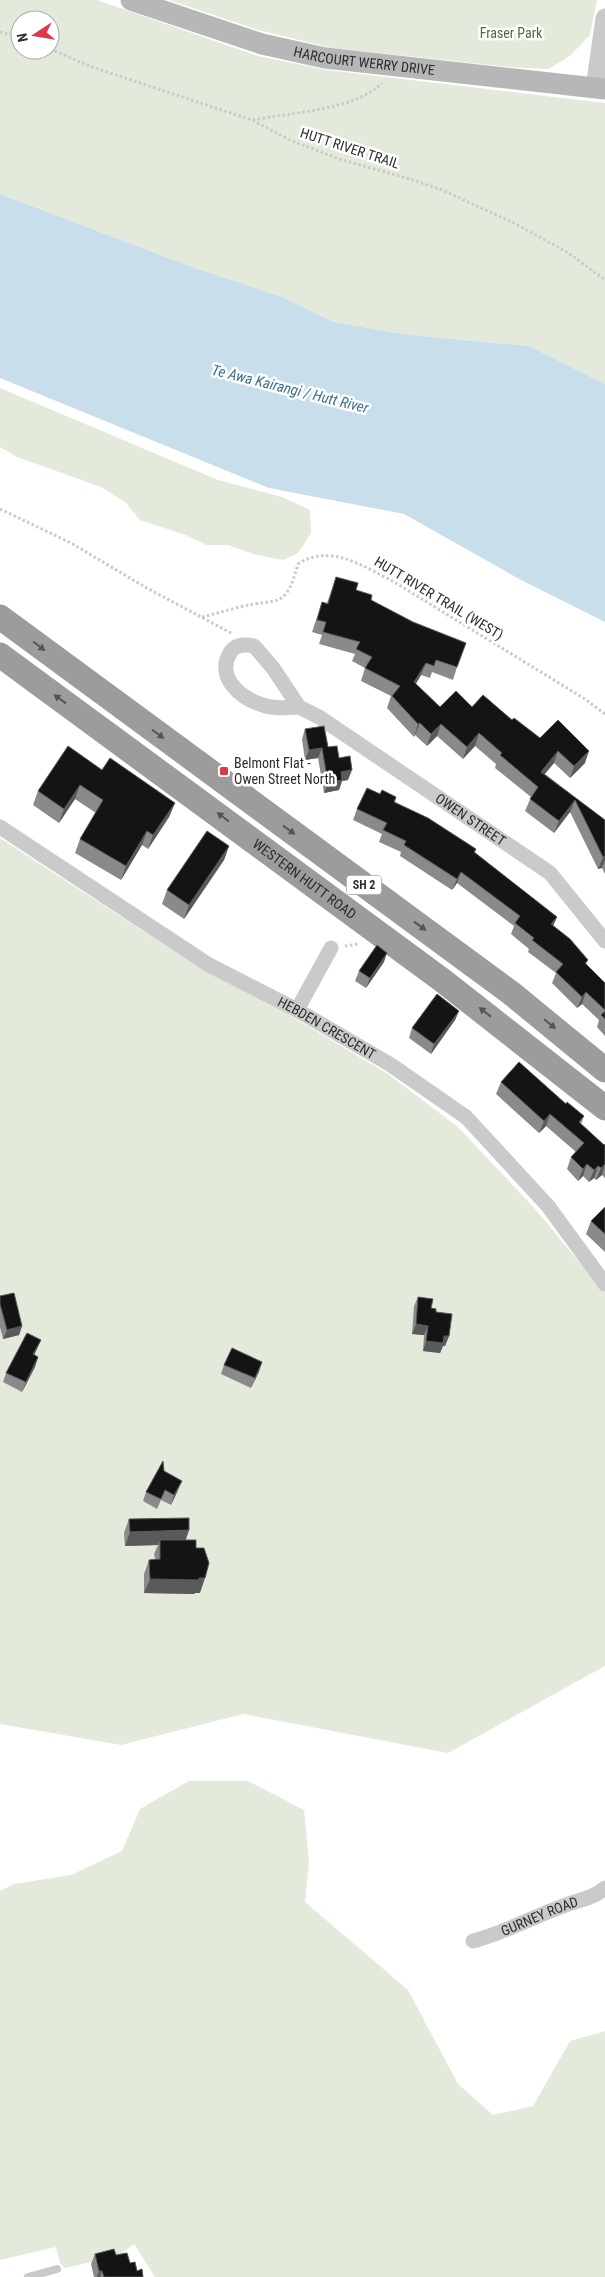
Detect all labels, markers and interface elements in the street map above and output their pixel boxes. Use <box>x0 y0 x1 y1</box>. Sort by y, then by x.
north arrow <box>10 10 60 60</box>
park label: Fraser Park <box>480 25 543 41</box>
text: N <box>14 32 31 44</box>
street label: HARCOURT WERRY DRIVE <box>292 43 436 78</box>
street label: HUTT RIVER TRAIL <box>298 124 402 172</box>
water label: Te Awa Kairangi / Hutt River <box>210 361 371 417</box>
street label: HUTT RIVER TRAIL (WEST) <box>371 553 506 644</box>
one-way arrow <box>32 641 45 652</box>
one-way arrow <box>53 694 67 704</box>
one-way arrow <box>151 729 164 740</box>
place label: Belmont Flat - Owen Street North <box>234 755 335 787</box>
marker: Belmont Flat - Owen Street North <box>218 765 230 777</box>
street label: OWEN STREET <box>432 790 509 849</box>
one-way arrow <box>217 812 230 823</box>
one-way arrow <box>282 825 295 836</box>
street label: WESTERN HUTT ROAD <box>250 836 359 922</box>
road number: SH 2 <box>346 876 382 894</box>
one-way arrow <box>413 921 426 932</box>
street label: HEBDEN CRESCENT <box>275 994 379 1062</box>
one-way arrow <box>479 1007 492 1018</box>
one-way arrow <box>543 1019 556 1030</box>
street label: GURNEY ROAD <box>499 1894 580 1939</box>

